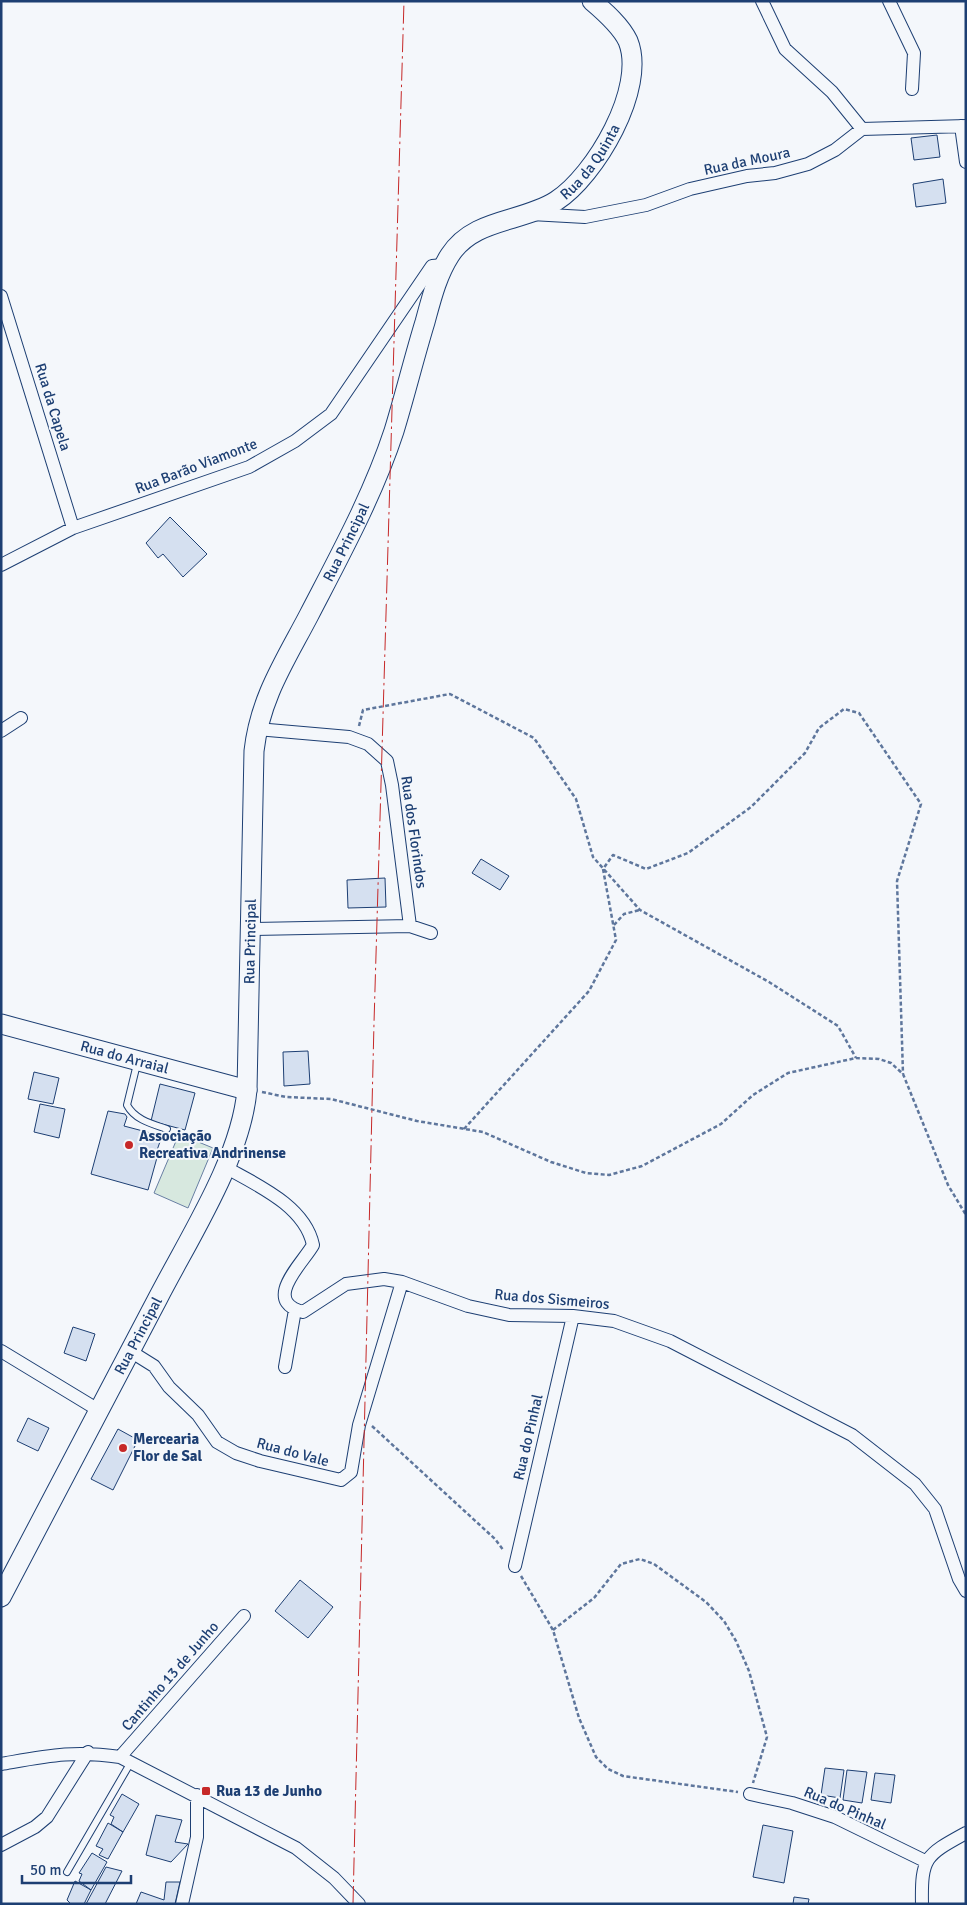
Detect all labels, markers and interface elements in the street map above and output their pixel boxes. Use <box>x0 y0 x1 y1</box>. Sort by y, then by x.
street label: Rua da Quinta <box>556 121 624 204</box>
street label: Rua da Moura <box>702 143 792 179</box>
street label: Rua da Capela <box>31 361 75 453</box>
street label: Rua Barão Viamonte <box>132 434 260 498</box>
street label: Rua Principal <box>319 500 373 584</box>
street label: Rua dos Florindos <box>397 774 431 890</box>
street label: Rua Principal <box>240 899 260 984</box>
street label: Rua do Arraial <box>78 1037 171 1078</box>
place label: Associação Recreativa Andrinense <box>139 1127 286 1162</box>
marker: Associação Recreativa Andrinense <box>123 1139 135 1151</box>
street label: Rua dos Sismeiros <box>494 1285 611 1313</box>
street label: Rua Principal <box>110 1294 166 1378</box>
street label: Rua do Pinhal <box>509 1392 547 1482</box>
place label: Mercearia Flor de Sal <box>133 1430 203 1465</box>
street label: Rua do Vale <box>255 1434 331 1470</box>
marker: Mercearia Flor de Sal <box>117 1442 129 1454</box>
street label: Cantinho 13 de Junho <box>118 1618 223 1734</box>
place label: Rua 13 de Junho <box>216 1782 322 1800</box>
street label: Rua do Pinhal <box>801 1783 889 1833</box>
marker: Rua 13 de Junho <box>200 1785 212 1797</box>
scale bar <box>22 1852 131 1884</box>
text: 50 m <box>30 1861 61 1879</box>

